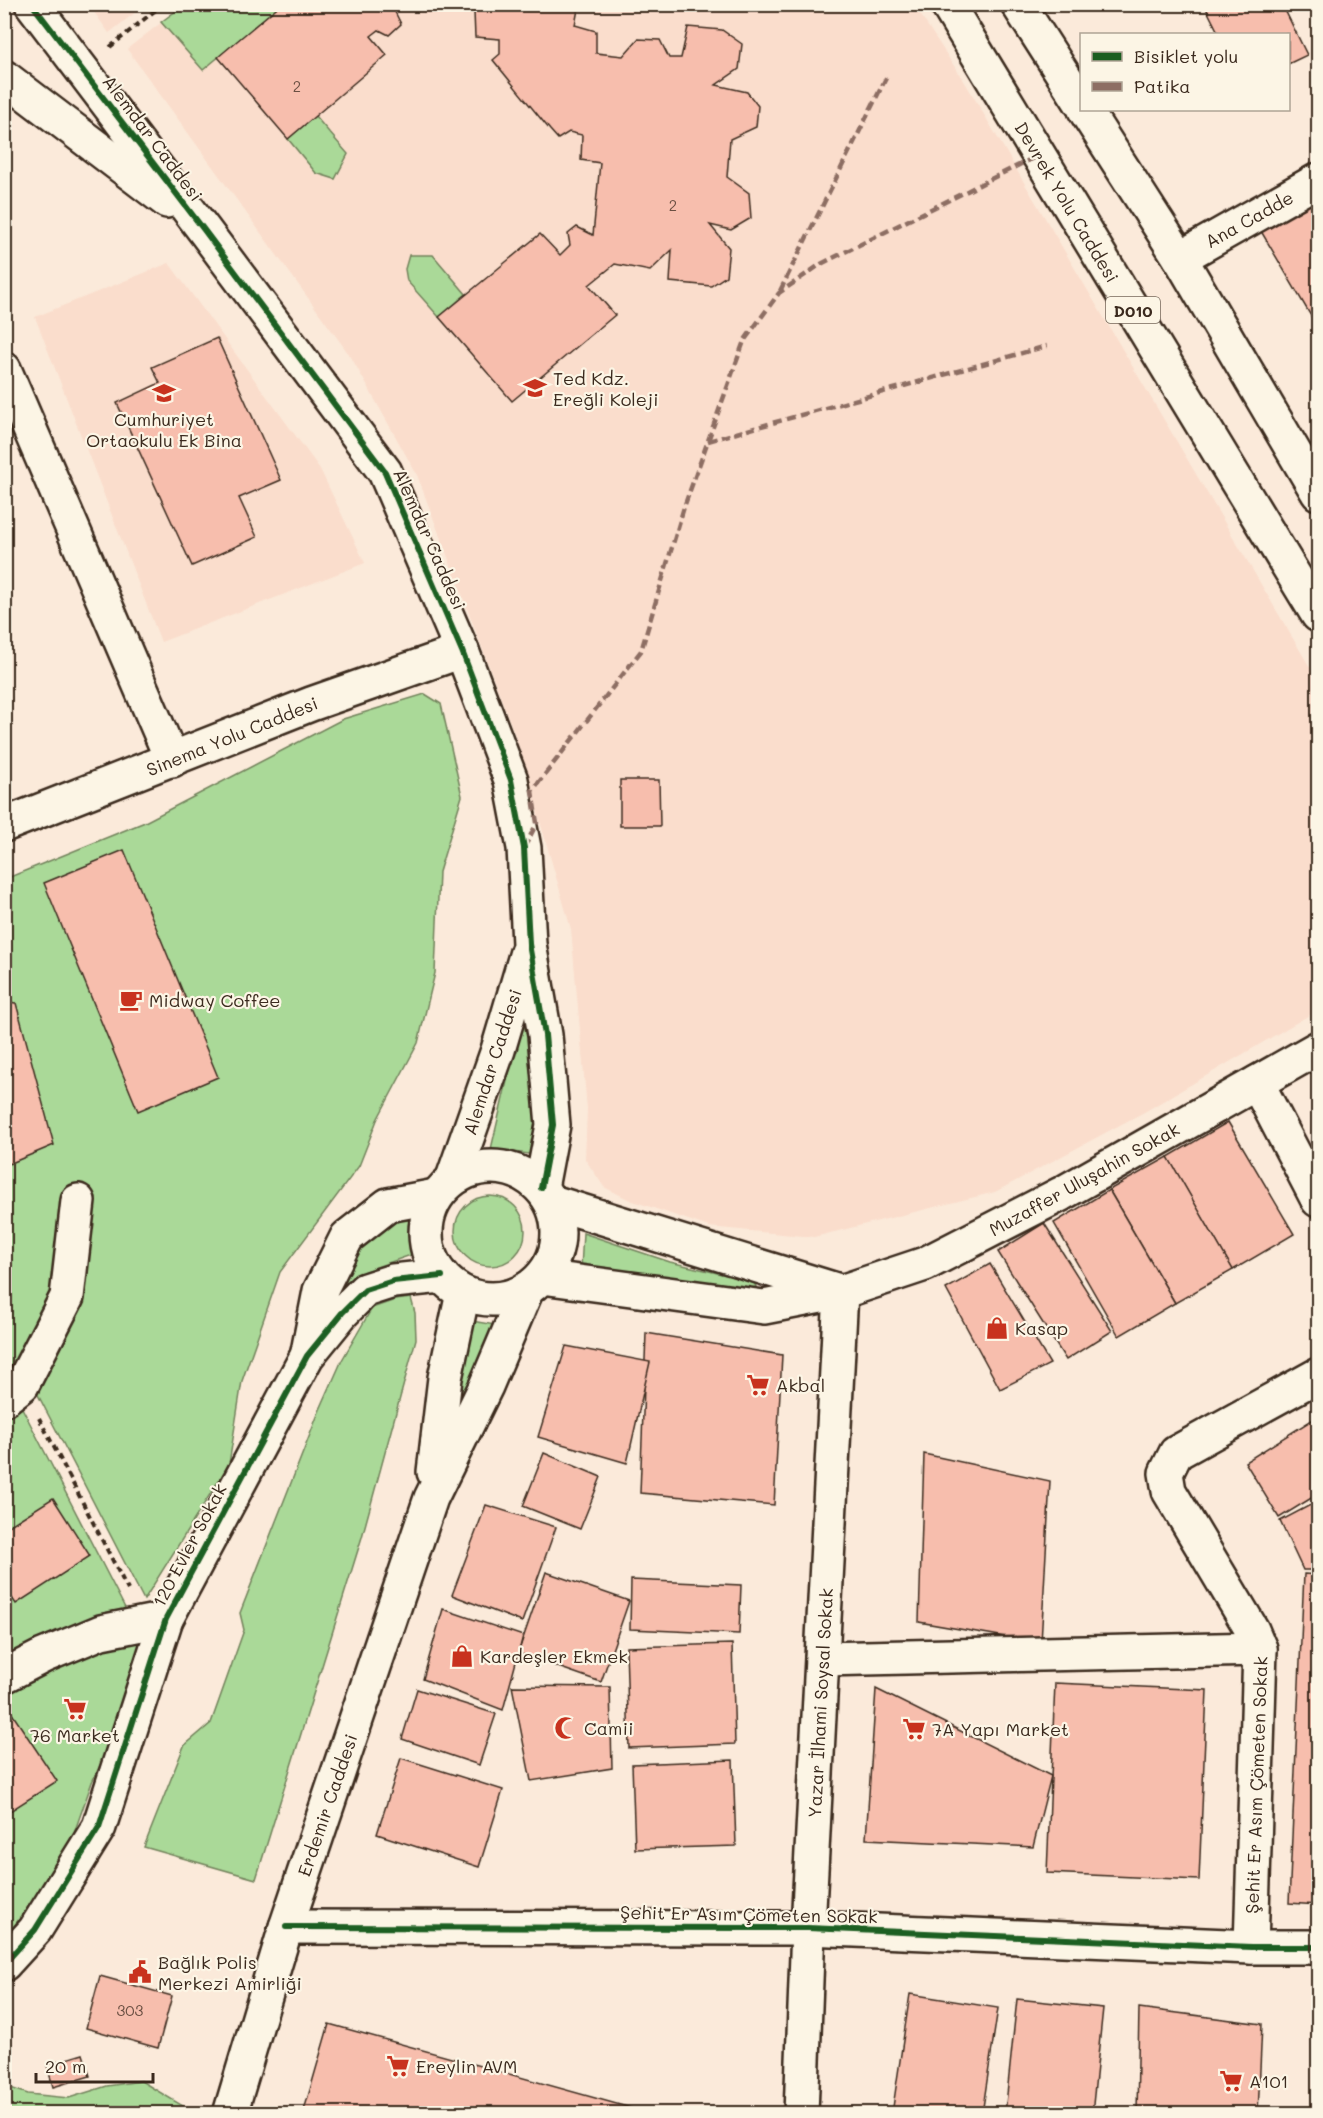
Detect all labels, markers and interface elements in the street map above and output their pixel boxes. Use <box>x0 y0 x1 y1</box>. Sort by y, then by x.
legend <box>1080 33 1290 111</box>
text: Bisiklet yolu <box>1134 44 1238 68</box>
street label: Alemdar Caddesi <box>98 70 208 206</box>
text: Patika <box>1134 74 1190 98</box>
house number: 2 <box>293 76 301 96</box>
street label: Devrek Yolu Caddesi <box>1009 117 1125 287</box>
street label: Ana Cadde <box>1201 185 1297 253</box>
house number: 2 <box>669 195 677 215</box>
road number: D010 <box>1106 297 1160 323</box>
place label: Ted Kdz. Ereğli Koleji <box>553 366 659 411</box>
school or university icon: Ted Kdz. Ereğli Koleji <box>522 375 548 401</box>
school or university icon: Cumhuriyet Ortaokulu Ek Bina <box>151 380 177 406</box>
place label: Cumhuriyet Ortaokulu Ek Bina <box>86 407 242 452</box>
street label: Alemdar Caddesi <box>388 465 472 613</box>
street label: Sinema Yolu Caddesi <box>143 691 321 781</box>
street label: Alemdar Caddesi <box>457 986 527 1138</box>
cafe icon: Midway Coffee <box>118 987 144 1013</box>
place label: Midway Coffee <box>149 988 280 1012</box>
street label: Muzaffer Uluşahin Sokak <box>985 1117 1183 1241</box>
shop icon: Kasap <box>984 1315 1010 1341</box>
place label: Kasap <box>1015 1316 1068 1340</box>
supermarket icon: Akbal <box>745 1372 771 1398</box>
place label: Akbal <box>776 1373 825 1397</box>
street label: 120 Evler Sokak <box>146 1479 232 1611</box>
street label: Yazar İlhami Soysal Sokak <box>802 1588 838 1818</box>
shop icon: Kardeşler Ekmek <box>449 1643 475 1669</box>
place label: Kardeşler Ekmek <box>480 1644 628 1668</box>
street label: Şehit Er Asım Çömeten Sokak <box>1240 1656 1272 1914</box>
supermarket icon: 76 Market <box>62 1696 88 1722</box>
mosque icon: Camii <box>553 1715 579 1741</box>
place label: Camii <box>584 1716 633 1740</box>
supermarket icon: 7A Yapı Market <box>901 1716 927 1742</box>
place label: 7A Yapı Market <box>932 1717 1069 1741</box>
place label: 76 Market <box>30 1723 120 1747</box>
street label: Erdemir Caddesi <box>291 1731 363 1879</box>
street label: Şehit Er Asım Çömeten Sokak <box>620 1900 878 1928</box>
place label: Bağlık Polis Merkezi Amirliği <box>158 1950 302 1995</box>
public building icon: Bağlık Polis Merkezi Amirliği <box>127 1959 153 1985</box>
house number: 303 <box>117 2000 144 2020</box>
scale bar <box>36 2046 153 2084</box>
supermarket icon: Ereylin AVM <box>385 2053 411 2079</box>
text: 20 m <box>45 2054 86 2078</box>
place label: Ereylin AVM <box>416 2054 517 2078</box>
supermarket icon: A101 <box>1218 2068 1244 2094</box>
place label: A101 <box>1249 2069 1289 2093</box>

